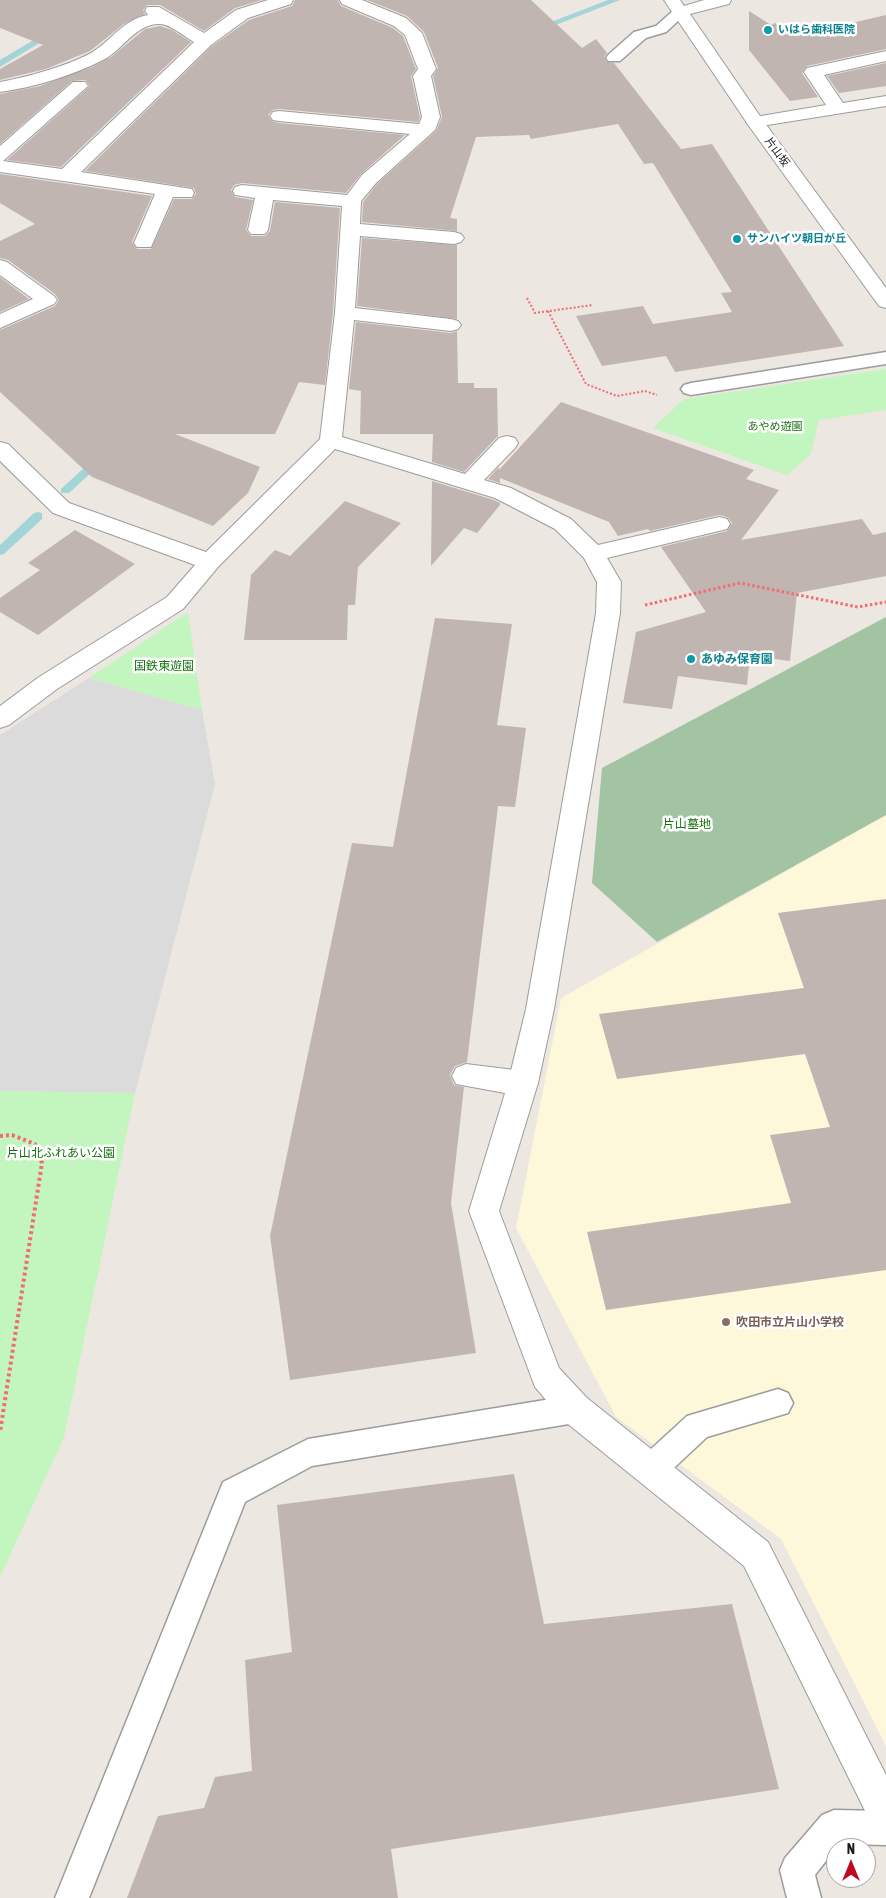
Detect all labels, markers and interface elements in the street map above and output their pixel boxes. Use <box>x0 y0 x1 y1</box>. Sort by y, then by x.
place label: いはら歯科医院 <box>778 23 855 37</box>
marker: いはら歯科医院 <box>762 24 774 36</box>
street label: 片山坂 <box>762 135 792 169</box>
place label: サンハイツ朝日が丘 <box>747 232 846 246</box>
marker: サンハイツ朝日が丘 <box>731 233 743 245</box>
park label: あやめ遊園 <box>748 420 802 434</box>
place label: あゆみ保育園 <box>701 652 773 666</box>
marker: あゆみ保育園 <box>685 653 697 665</box>
park label: 国鉄東遊園 <box>134 659 194 673</box>
park label: 片山墓地 <box>663 817 711 831</box>
park label: 片山北ふれあい公園 <box>7 1146 115 1160</box>
place label: 吹田市立片山小学校 <box>736 1315 844 1329</box>
marker: 吹田市立片山小学校 <box>720 1316 732 1328</box>
north arrow <box>826 1838 876 1888</box>
text: N <box>847 1841 855 1857</box>

